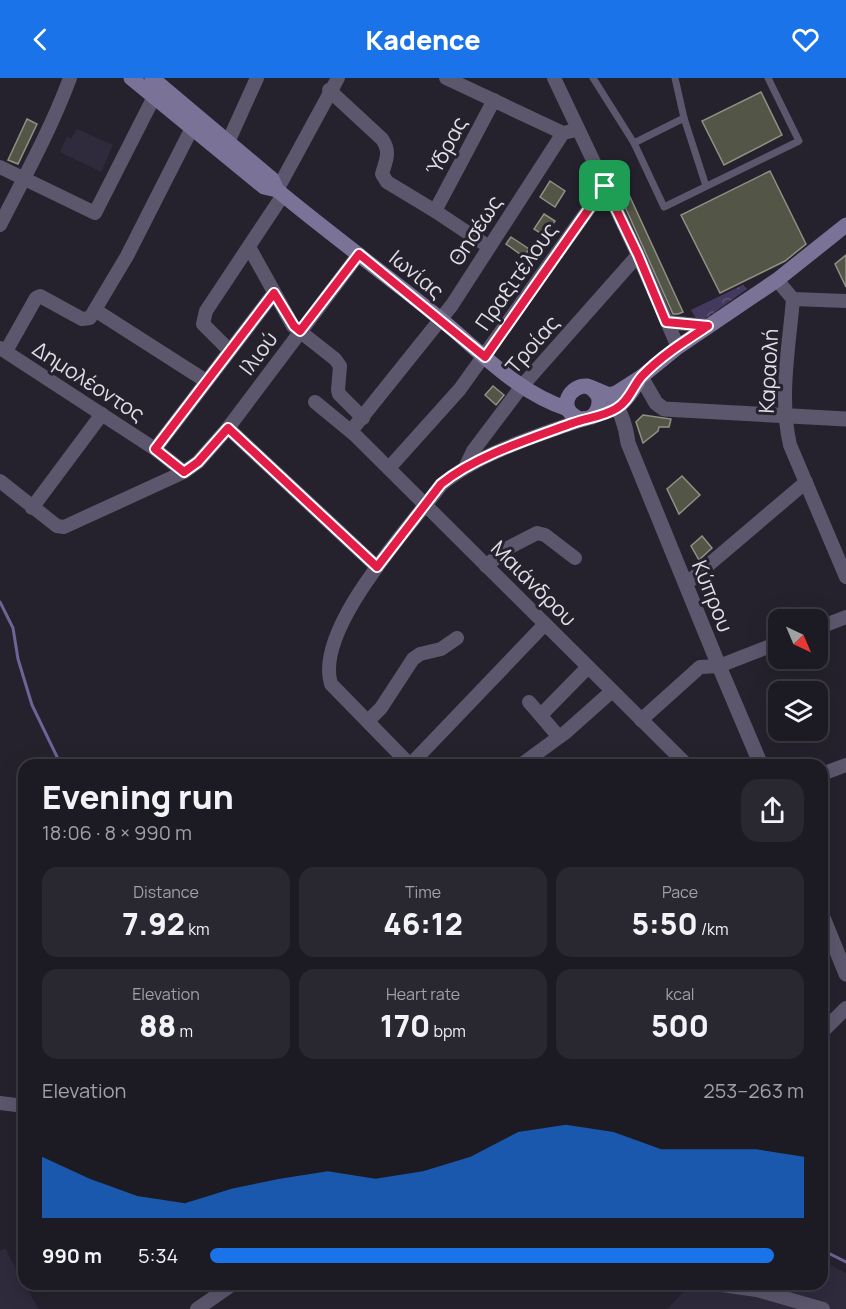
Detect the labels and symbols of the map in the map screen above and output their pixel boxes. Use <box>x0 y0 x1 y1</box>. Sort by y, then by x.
street label: Ύδρας <box>419 111 473 181</box>
pin <box>579 160 630 211</box>
street label: Θησέως <box>442 189 508 271</box>
street label: Πραξιτέλους <box>469 217 563 335</box>
street label: Ιωνίας <box>384 243 450 305</box>
street label: Τροίας <box>499 309 565 379</box>
street label: Ιλιού <box>233 326 283 380</box>
street label: Καραολή <box>752 328 784 414</box>
street label: Δημολέοντος <box>27 334 151 428</box>
street label: Μαιάνδρου <box>485 534 583 632</box>
street label: Κύπρου <box>686 556 740 636</box>
north arrow <box>768 609 828 669</box>

